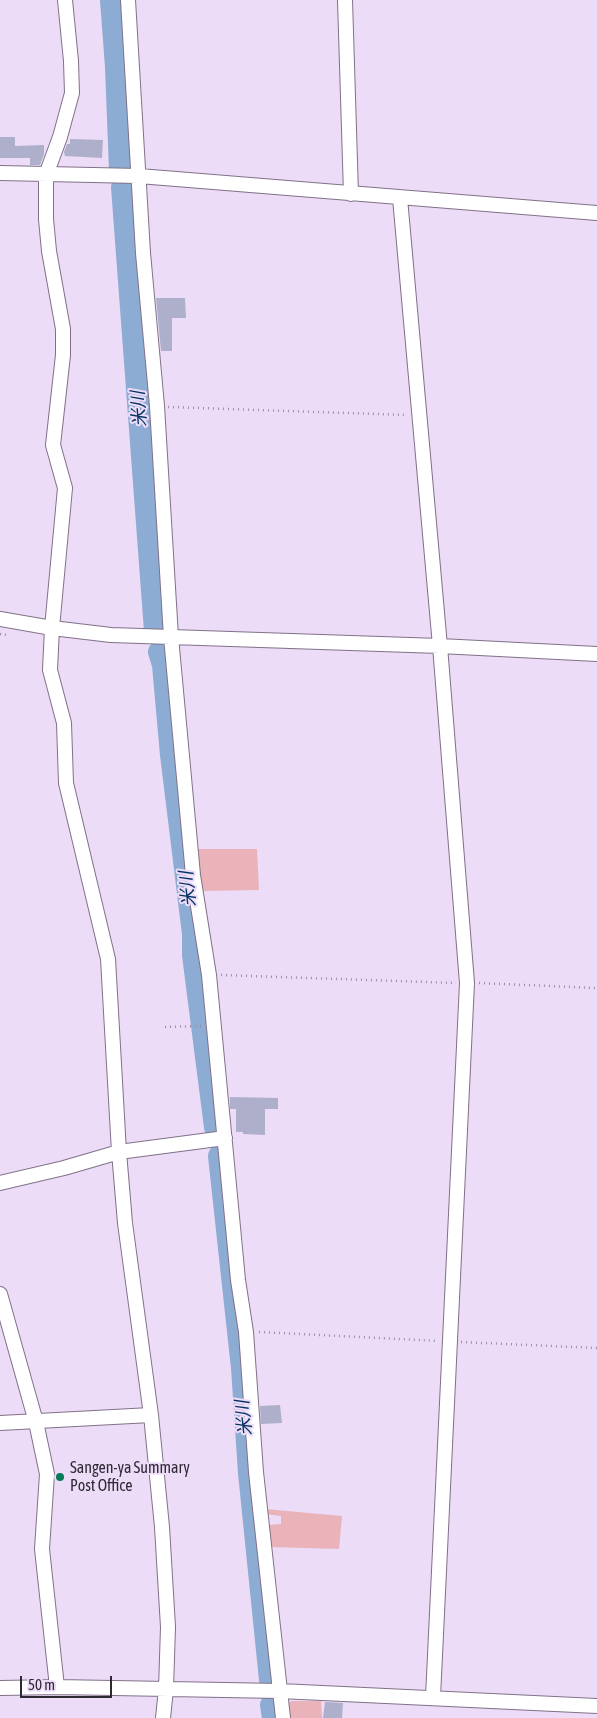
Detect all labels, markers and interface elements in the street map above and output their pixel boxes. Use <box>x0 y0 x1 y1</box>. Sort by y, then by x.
water label: 米川 <box>127 390 151 428</box>
water label: 米川 <box>175 870 201 908</box>
water label: 米川 <box>231 1399 257 1437</box>
place label: Sangen-ya Summary Post Office <box>70 1458 190 1496</box>
marker: Sangen-ya Summary Post Office <box>54 1471 66 1483</box>
scale bar <box>22 1666 115 1698</box>
text: 50 m <box>28 1676 55 1693</box>

